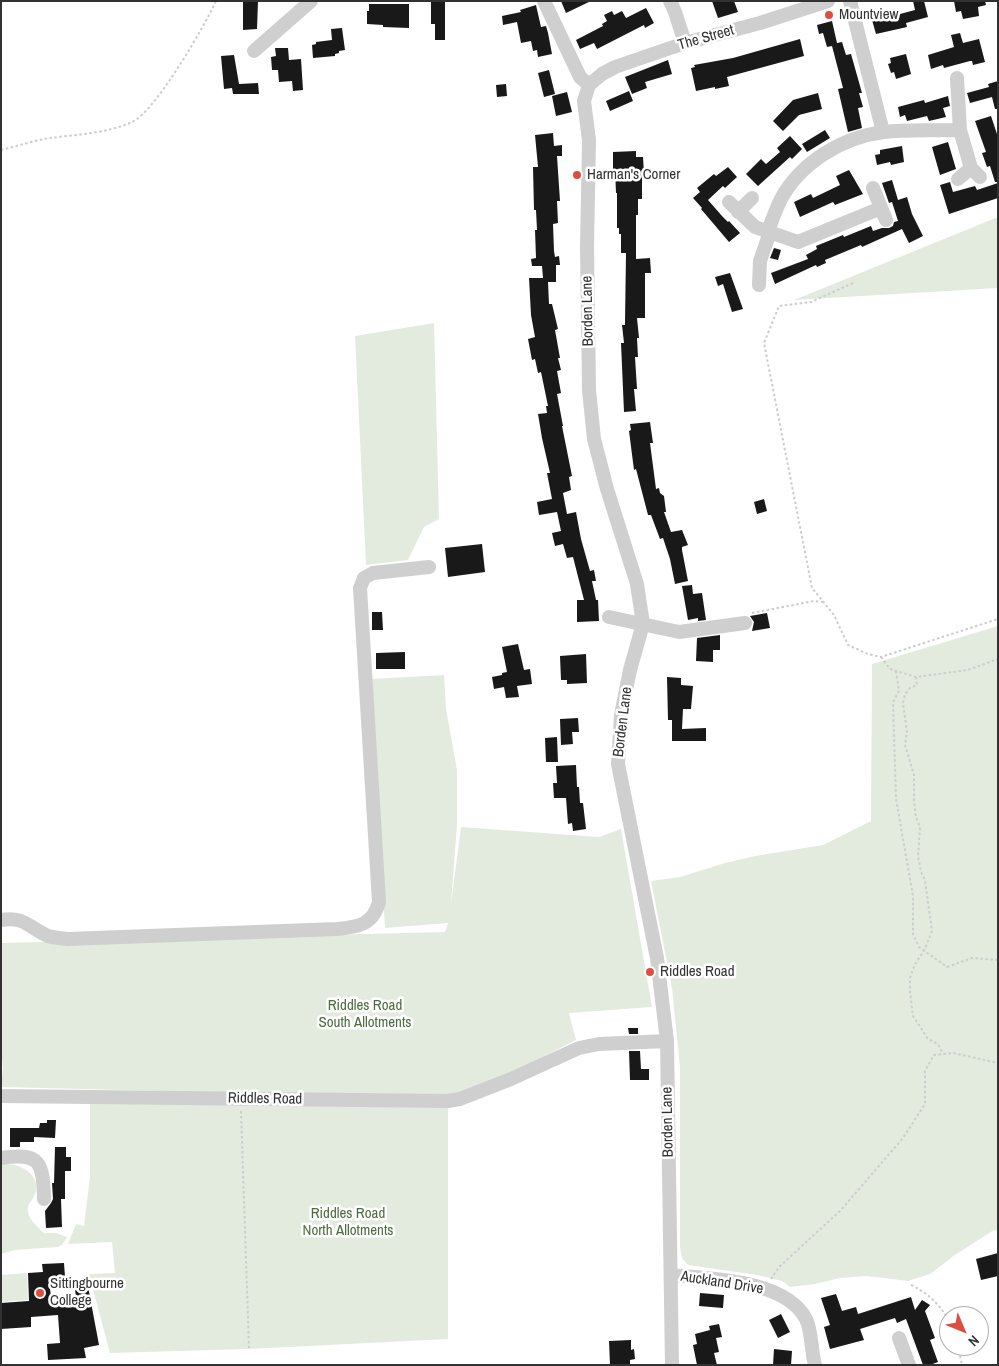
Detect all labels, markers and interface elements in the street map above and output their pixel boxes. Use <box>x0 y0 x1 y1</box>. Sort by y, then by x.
place label: Mountview <box>839 6 898 24</box>
marker: Mountview <box>823 9 835 21</box>
street label: The Street <box>676 21 736 55</box>
place label: Harman's Corner <box>587 166 680 184</box>
marker: Harman's Corner <box>571 169 583 181</box>
street label: Borden Lane <box>578 276 598 346</box>
street label: Borden Lane <box>610 686 636 758</box>
place label: Riddles Road <box>660 963 735 981</box>
marker: Riddles Road <box>644 966 656 978</box>
park label: Riddles Road South Allotments <box>319 997 411 1032</box>
street label: Borden Lane <box>658 1087 678 1157</box>
street label: Riddles Road <box>228 1089 302 1109</box>
park label: Riddles Road North Allotments <box>303 1205 393 1240</box>
street label: Auckland Drive <box>679 1268 765 1298</box>
place label: Sittingbourne College <box>50 1275 124 1310</box>
marker: Sittingbourne College <box>34 1287 46 1299</box>
north arrow <box>939 1306 989 1356</box>
text: N <box>965 1332 983 1350</box>

